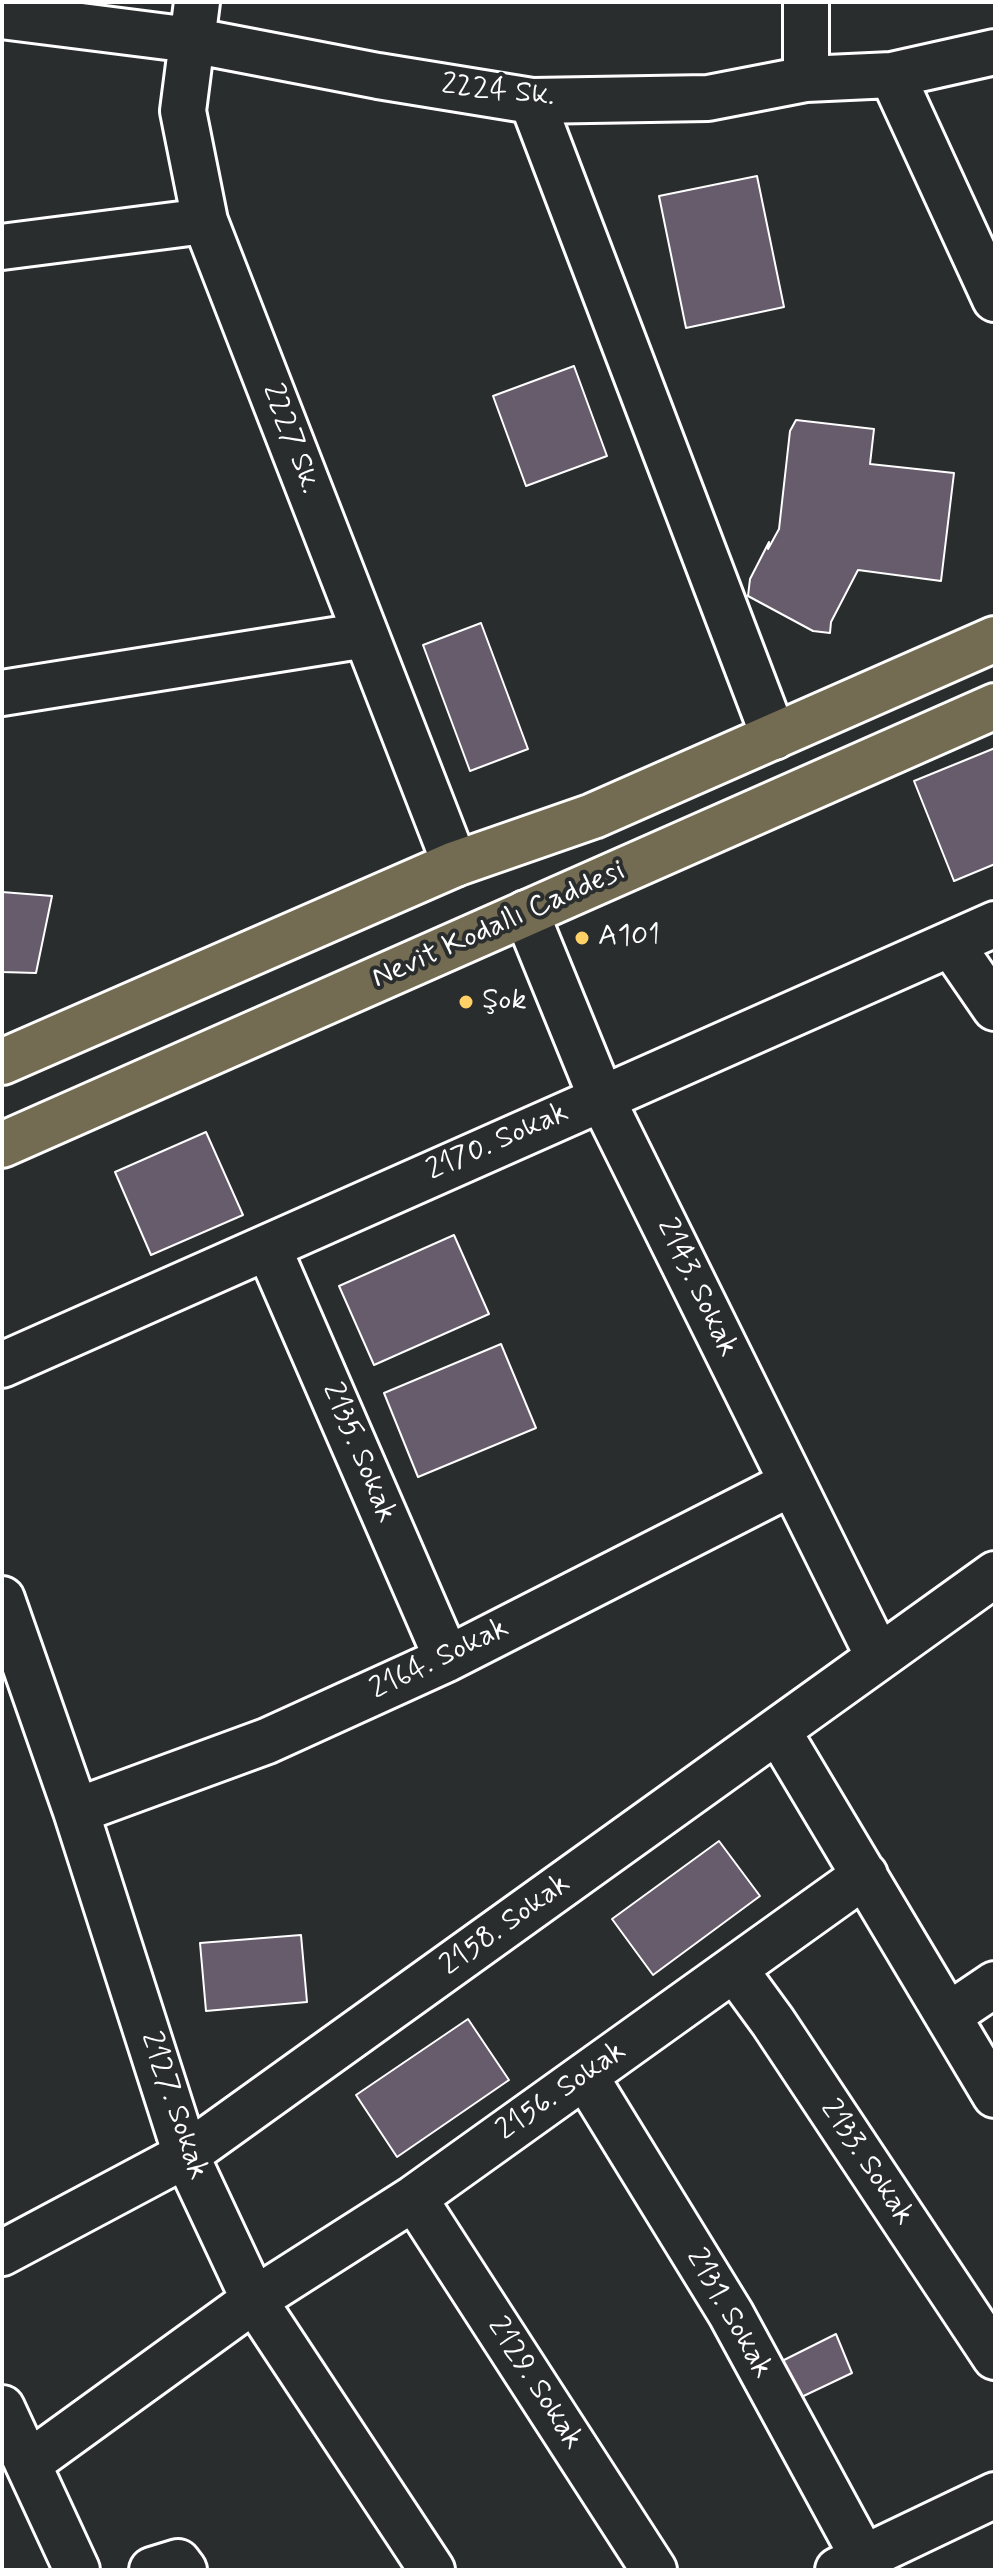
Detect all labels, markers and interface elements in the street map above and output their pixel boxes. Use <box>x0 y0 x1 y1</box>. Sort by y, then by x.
street label: 2224 Sk. <box>440 68 556 116</box>
street label: 2227 Sk. <box>253 379 327 499</box>
street label: Nevit Kodallı Caddesi <box>367 854 631 998</box>
place label: A101 <box>598 920 660 956</box>
marker: A101 <box>573 929 591 947</box>
place label: Şok <box>482 984 527 1020</box>
marker: Şok <box>457 993 475 1011</box>
street label: 2170. Sokak <box>422 1096 574 1190</box>
street label: 2143. Sokak <box>647 1213 745 1363</box>
street label: 2135. Sokak <box>313 1378 403 1528</box>
street label: 2164. Sokak <box>365 1611 515 1709</box>
street label: 2158. Sokak <box>434 1867 578 1985</box>
street label: 2127. Sokak <box>131 2027 215 2185</box>
street label: 2156. Sokak <box>490 2034 634 2150</box>
street label: 2133. Sokak <box>811 2093 921 2233</box>
street label: 2131. Sokak <box>677 2243 779 2385</box>
street label: 2129. Sokak <box>478 2311 590 2457</box>

